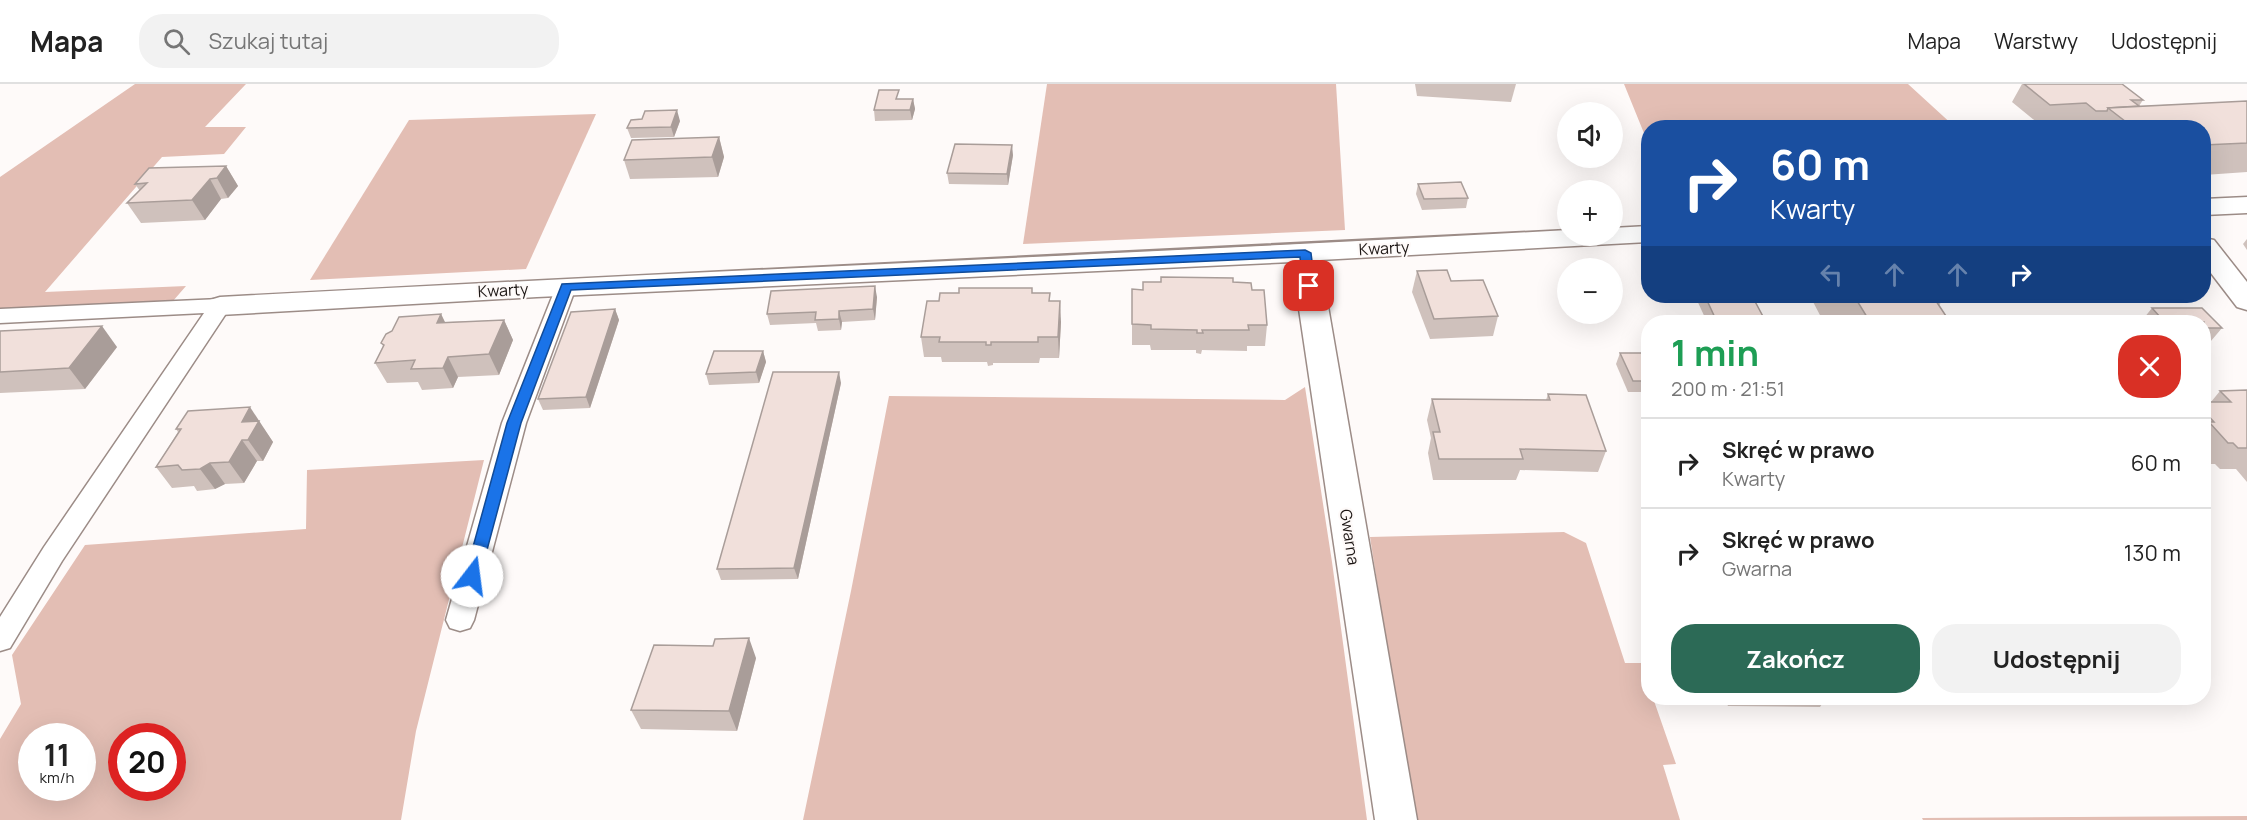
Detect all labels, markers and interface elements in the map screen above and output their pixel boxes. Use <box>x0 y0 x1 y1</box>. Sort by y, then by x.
search box <box>139 14 559 68</box>
text: Mapa <box>30 22 103 60</box>
icon: search <box>160 25 193 58</box>
text: Szukaj tutaj <box>208 26 328 56</box>
text: Mapa <box>1908 27 1961 55</box>
text: Warstwy <box>1994 27 2078 55</box>
text: Udostępnij <box>2111 27 2217 55</box>
map controls <box>1557 102 1623 324</box>
button: sound <box>1557 102 1623 168</box>
text: 60 m <box>1770 135 1870 193</box>
icon: right <box>1671 144 1749 222</box>
button: + <box>1557 180 1623 246</box>
text: Kwarty <box>1770 190 1855 227</box>
street label: Kwarty <box>1358 236 1410 260</box>
button: − <box>1557 258 1623 324</box>
icon: left <box>1815 258 1848 291</box>
icon: ahead <box>1878 258 1911 291</box>
icon: ahead <box>1941 258 1974 291</box>
icon: right <box>2004 258 2037 291</box>
pin <box>1283 260 1334 311</box>
icon: arrive <box>1292 269 1325 302</box>
street label: Kwarty <box>477 278 529 302</box>
text: 1 min <box>1671 328 1759 377</box>
button: close <box>2118 335 2181 398</box>
text: 200 m · 21:51 <box>1671 375 1785 402</box>
text: Skręć w prawo <box>1722 435 1875 465</box>
icon: right <box>1671 447 1704 480</box>
text: 60 m <box>2131 448 2181 478</box>
text: Kwarty <box>1722 465 1785 492</box>
street label: Gwarna <box>1335 508 1365 566</box>
text: Skręć w prawo <box>1722 525 1875 555</box>
icon: right <box>1671 537 1704 570</box>
text: 130 m <box>2124 538 2181 568</box>
position arrow <box>440 544 504 608</box>
text: Gwarna <box>1722 555 1792 582</box>
button: Zakończ <box>1671 624 1920 693</box>
button: Udostępnij <box>1932 624 2181 693</box>
speed limit sign: 20 <box>108 723 186 801</box>
text: 11 <box>44 734 70 775</box>
text: km/h <box>40 767 74 788</box>

